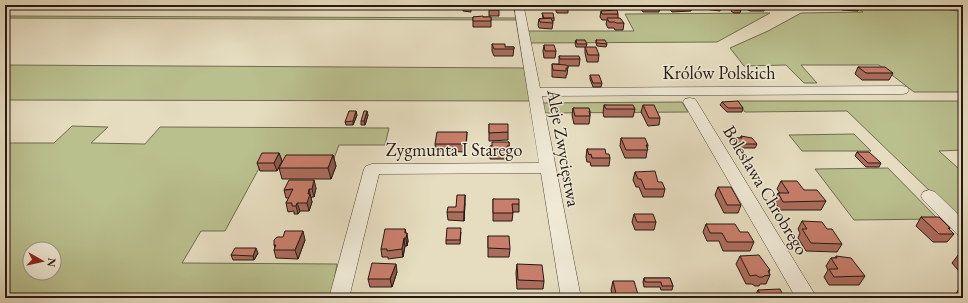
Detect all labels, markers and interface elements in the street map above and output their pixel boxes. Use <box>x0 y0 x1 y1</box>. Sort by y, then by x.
street label: Królów Polskich <box>662 61 776 84</box>
street label: Aleje Zwycięstwa <box>542 87 586 209</box>
street label: Bolesława Chrobrego <box>718 121 814 259</box>
street label: Zygmunta I Starego <box>386 138 522 161</box>
north arrow <box>22 241 62 281</box>
text: N <box>44 257 59 268</box>

